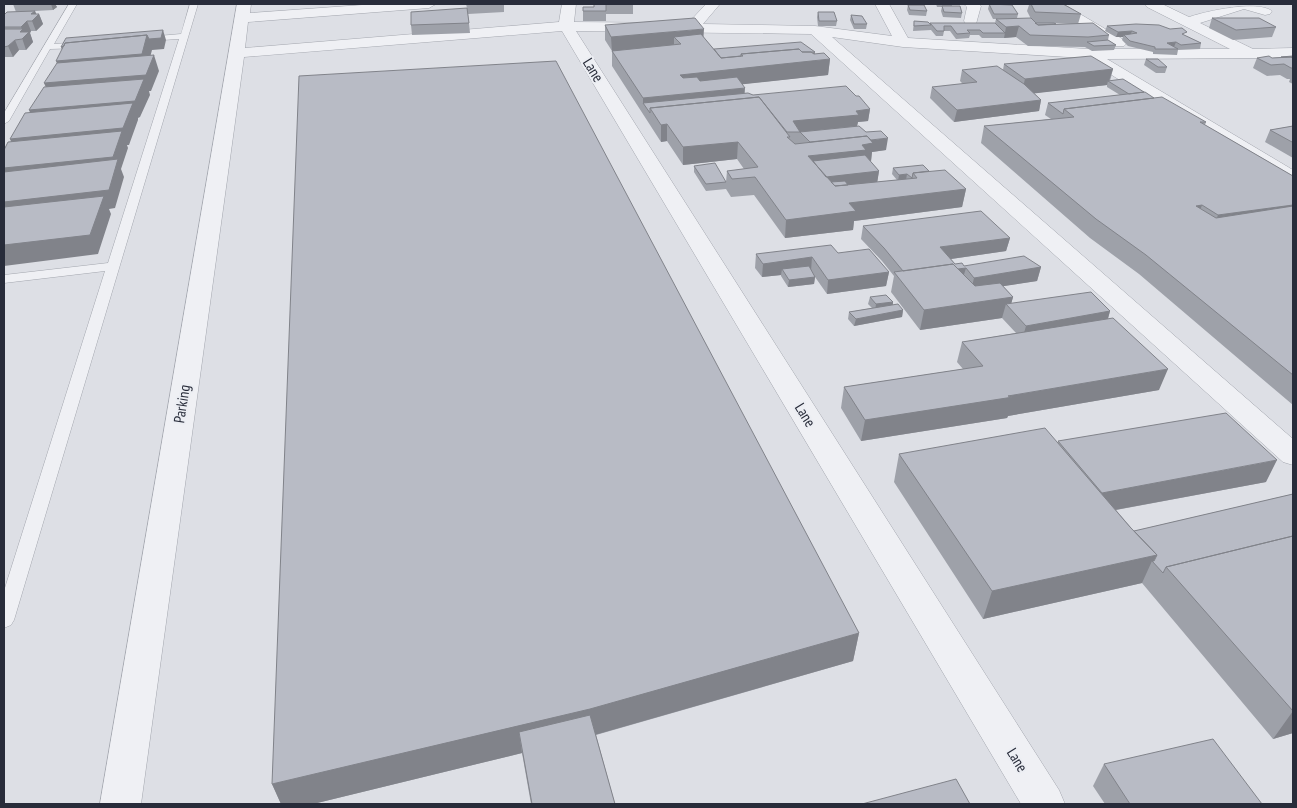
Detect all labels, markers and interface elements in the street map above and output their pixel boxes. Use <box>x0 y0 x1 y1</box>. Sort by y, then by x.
street label: Lane <box>579 54 608 85</box>
street label: Parking <box>169 383 194 424</box>
street label: Lane <box>791 399 820 430</box>
street label: Lane <box>1003 744 1032 775</box>

